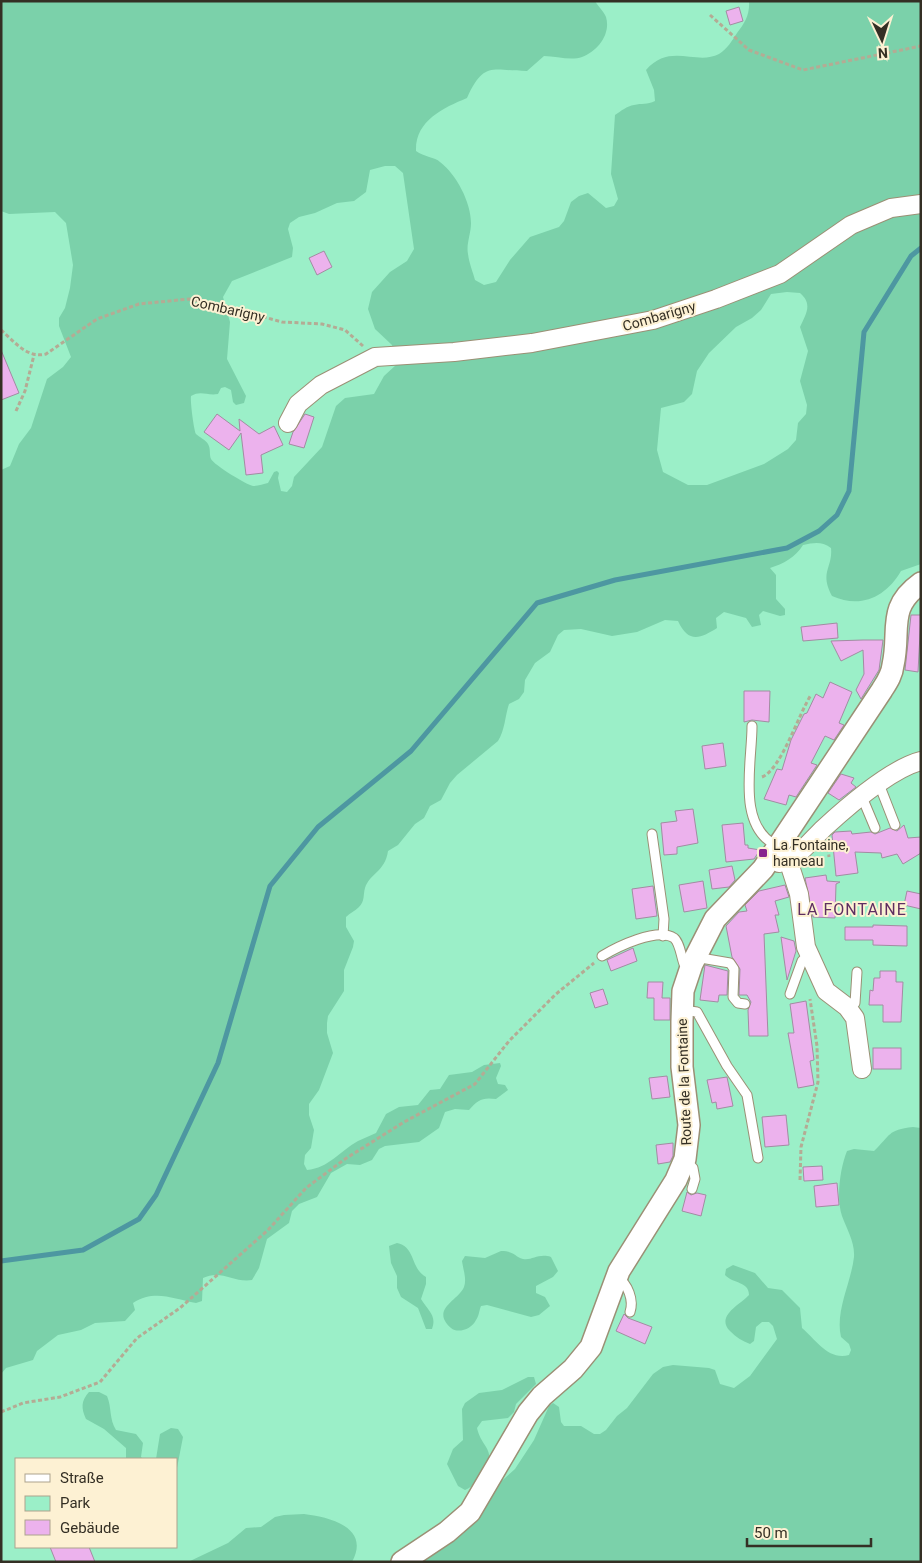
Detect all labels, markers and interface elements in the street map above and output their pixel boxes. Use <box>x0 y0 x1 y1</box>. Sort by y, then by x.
north arrow <box>857 15 907 65</box>
text: N <box>877 45 888 61</box>
street label: Combarigny <box>190 293 267 325</box>
street label: Combarigny <box>621 298 698 334</box>
place label: La Fontaine, hameau <box>773 837 849 869</box>
marker: La Fontaine, hameau <box>757 847 769 859</box>
district label: LA FONTAINE <box>797 900 907 919</box>
street label: Route de la Fontaine <box>674 1018 694 1146</box>
legend <box>15 1458 178 1548</box>
text: Straße <box>60 1469 104 1487</box>
text: Park <box>60 1494 91 1512</box>
scale bar <box>747 1516 871 1548</box>
text: Gebäude <box>60 1519 119 1537</box>
text: 50 m <box>754 1524 788 1542</box>

